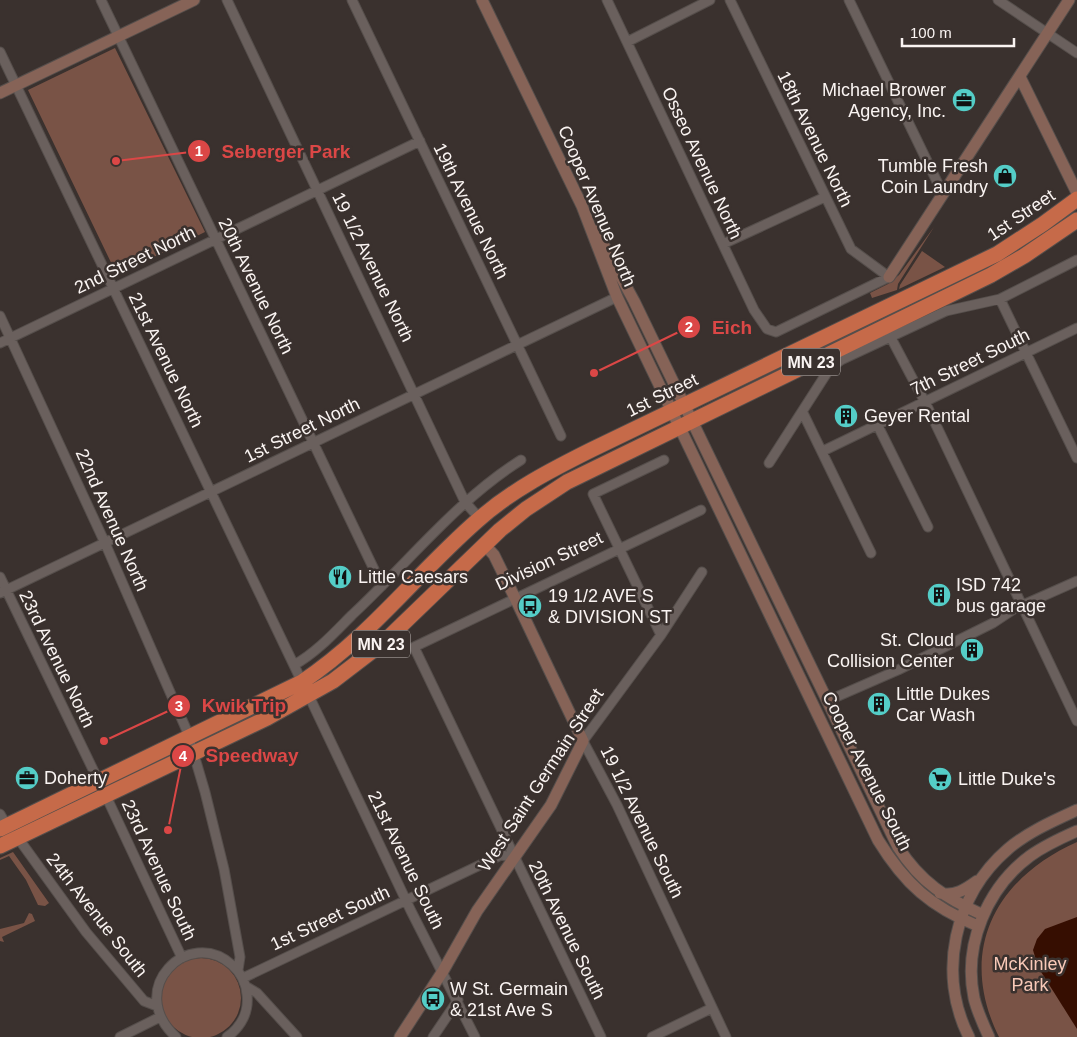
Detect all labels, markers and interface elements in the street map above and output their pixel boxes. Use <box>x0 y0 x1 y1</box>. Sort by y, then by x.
scale bar <box>902 15 1014 47</box>
text: 100 m <box>910 24 952 41</box>
street label: 18th Avenue North <box>773 68 857 210</box>
place label: Michael Brower Agency, Inc. <box>822 80 946 121</box>
street label: Osseo Avenue North <box>658 84 746 242</box>
office icon: Michael Brower Agency, Inc. <box>951 87 977 113</box>
street label: Cooper Avenue North <box>554 123 640 289</box>
callout: Seberger Park <box>186 134 360 168</box>
street label: 19th Avenue North <box>429 140 513 282</box>
text: Seberger Park <box>222 141 351 162</box>
text: 1 <box>195 142 203 159</box>
place label: Tumble Fresh Coin Laundry <box>878 156 988 197</box>
shop icon: Tumble Fresh Coin Laundry <box>992 163 1018 189</box>
street label: 1st Street <box>983 185 1059 245</box>
street label: 19 1/2 Avenue North <box>328 189 418 345</box>
street label: 20th Avenue North <box>214 215 298 357</box>
street label: 2nd Street North <box>71 222 199 298</box>
street label: 21st Avenue North <box>125 289 207 431</box>
callout: Eich <box>677 310 762 344</box>
text: Eich <box>712 317 752 338</box>
text: 2 <box>685 318 693 335</box>
street label: 7th Street South <box>907 324 1033 400</box>
road number: MN 23 <box>782 348 840 376</box>
street label: 1st Street <box>623 369 701 421</box>
street label: 1st Street North <box>241 393 363 467</box>
building icon: Geyer Rental <box>833 403 859 429</box>
place label: Geyer Rental <box>864 406 970 426</box>
street label: 22nd Avenue North <box>72 446 152 594</box>
street label: Division Street <box>492 527 606 595</box>
restaurant icon: Little Caesars <box>327 564 353 590</box>
place label: Little Caesars <box>358 567 468 587</box>
place label: ISD 742 bus garage <box>956 575 1046 616</box>
building icon: ISD 742 bus garage <box>926 582 952 608</box>
place label: 19 1/2 AVE S & DIVISION ST <box>548 586 672 627</box>
street label: 23rd Avenue North <box>15 587 99 731</box>
bus stop icon: 19 1/2 AVE S & DIVISION ST <box>517 593 543 619</box>
road number: MN 23 <box>352 630 410 658</box>
place label: St. Cloud Collision Center <box>827 630 954 671</box>
building icon: St. Cloud Collision Center <box>959 637 985 663</box>
place label: Little Dukes Car Wash <box>896 684 990 725</box>
street label: West Saint Germain Street <box>474 685 608 875</box>
street label: Cooper Avenue South <box>818 688 916 854</box>
callout: Kwik Trip <box>167 689 296 723</box>
building icon: Little Dukes Car Wash <box>866 691 892 717</box>
text: Kwik Trip <box>202 695 286 716</box>
text: 3 <box>175 697 183 714</box>
callout: Speedway <box>170 739 308 773</box>
street label: 19 1/2 Avenue South <box>596 743 688 901</box>
text: Speedway <box>206 745 299 766</box>
text: 4 <box>179 747 188 764</box>
office icon: Doherty <box>14 765 40 791</box>
supermarket icon: Little Duke's <box>927 766 953 792</box>
place label: Doherty <box>44 768 107 788</box>
place label: Little Duke's <box>958 769 1055 789</box>
street label: 21st Avenue South <box>364 788 448 932</box>
street label: 23rd Avenue South <box>118 797 200 943</box>
street label: 24th Avenue South <box>42 849 152 981</box>
street label: 20th Avenue South <box>525 857 609 1003</box>
street label: 1st Street South <box>267 882 393 954</box>
park label: McKinley Park <box>993 954 1067 995</box>
place label: W St. Germain & 21st Ave S <box>450 979 568 1020</box>
bus stop icon: W St. Germain & 21st Ave S <box>420 986 446 1012</box>

